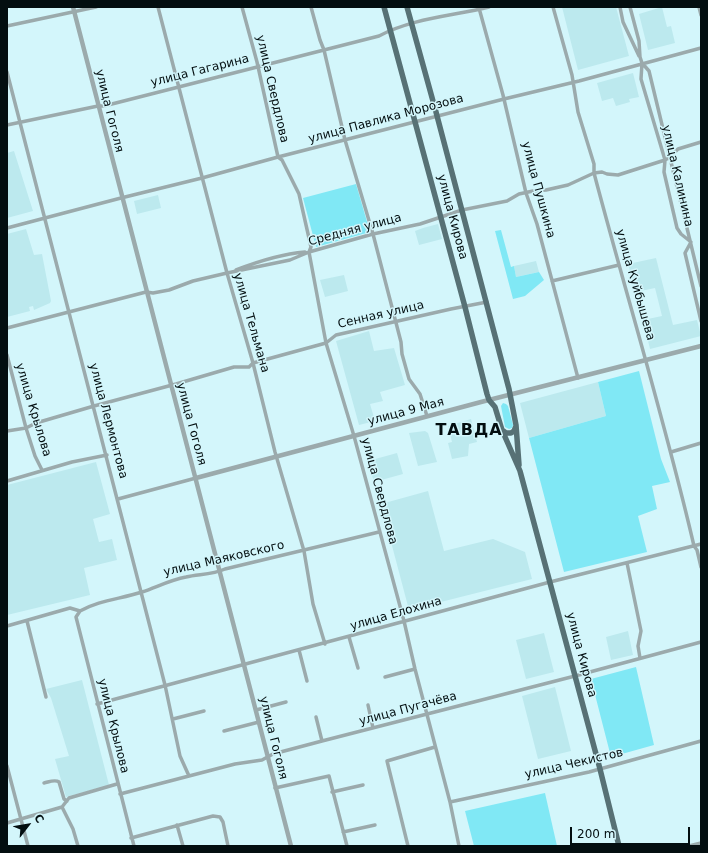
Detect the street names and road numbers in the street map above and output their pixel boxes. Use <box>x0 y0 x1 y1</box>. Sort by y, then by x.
street label: улица Свердлова <box>253 34 291 144</box>
street label: улица Гагарина <box>149 52 251 90</box>
street label: улица Гоголя <box>92 68 126 154</box>
street label: улица Павлика Морозова <box>307 91 465 147</box>
street label: улица Калинина <box>658 124 696 228</box>
street label: улица Пушкина <box>518 140 558 240</box>
street label: улица Кирова <box>434 173 470 261</box>
street label: Средняя улица <box>307 211 403 249</box>
street label: улица Куйбышева <box>612 228 658 342</box>
street label: улица Тельмана <box>230 272 272 374</box>
street label: Сенная улица <box>337 298 425 332</box>
street label: улица Крылова <box>12 362 54 458</box>
street label: улица Лермонтова <box>86 362 130 480</box>
street label: улица Гоголя <box>173 381 209 467</box>
street label: улица 9 Мая <box>366 395 446 429</box>
street label: улица Свердлова <box>358 436 400 546</box>
street label: улица Маяковского <box>162 538 286 580</box>
street label: улица Елохина <box>349 594 443 634</box>
street label: улица Кирова <box>563 611 599 699</box>
street label: улица Крылова <box>94 677 132 775</box>
street label: улица Пугачёва <box>358 689 458 729</box>
street label: улица Гоголя <box>256 695 290 781</box>
street label: улица Чекистов <box>523 746 625 782</box>

